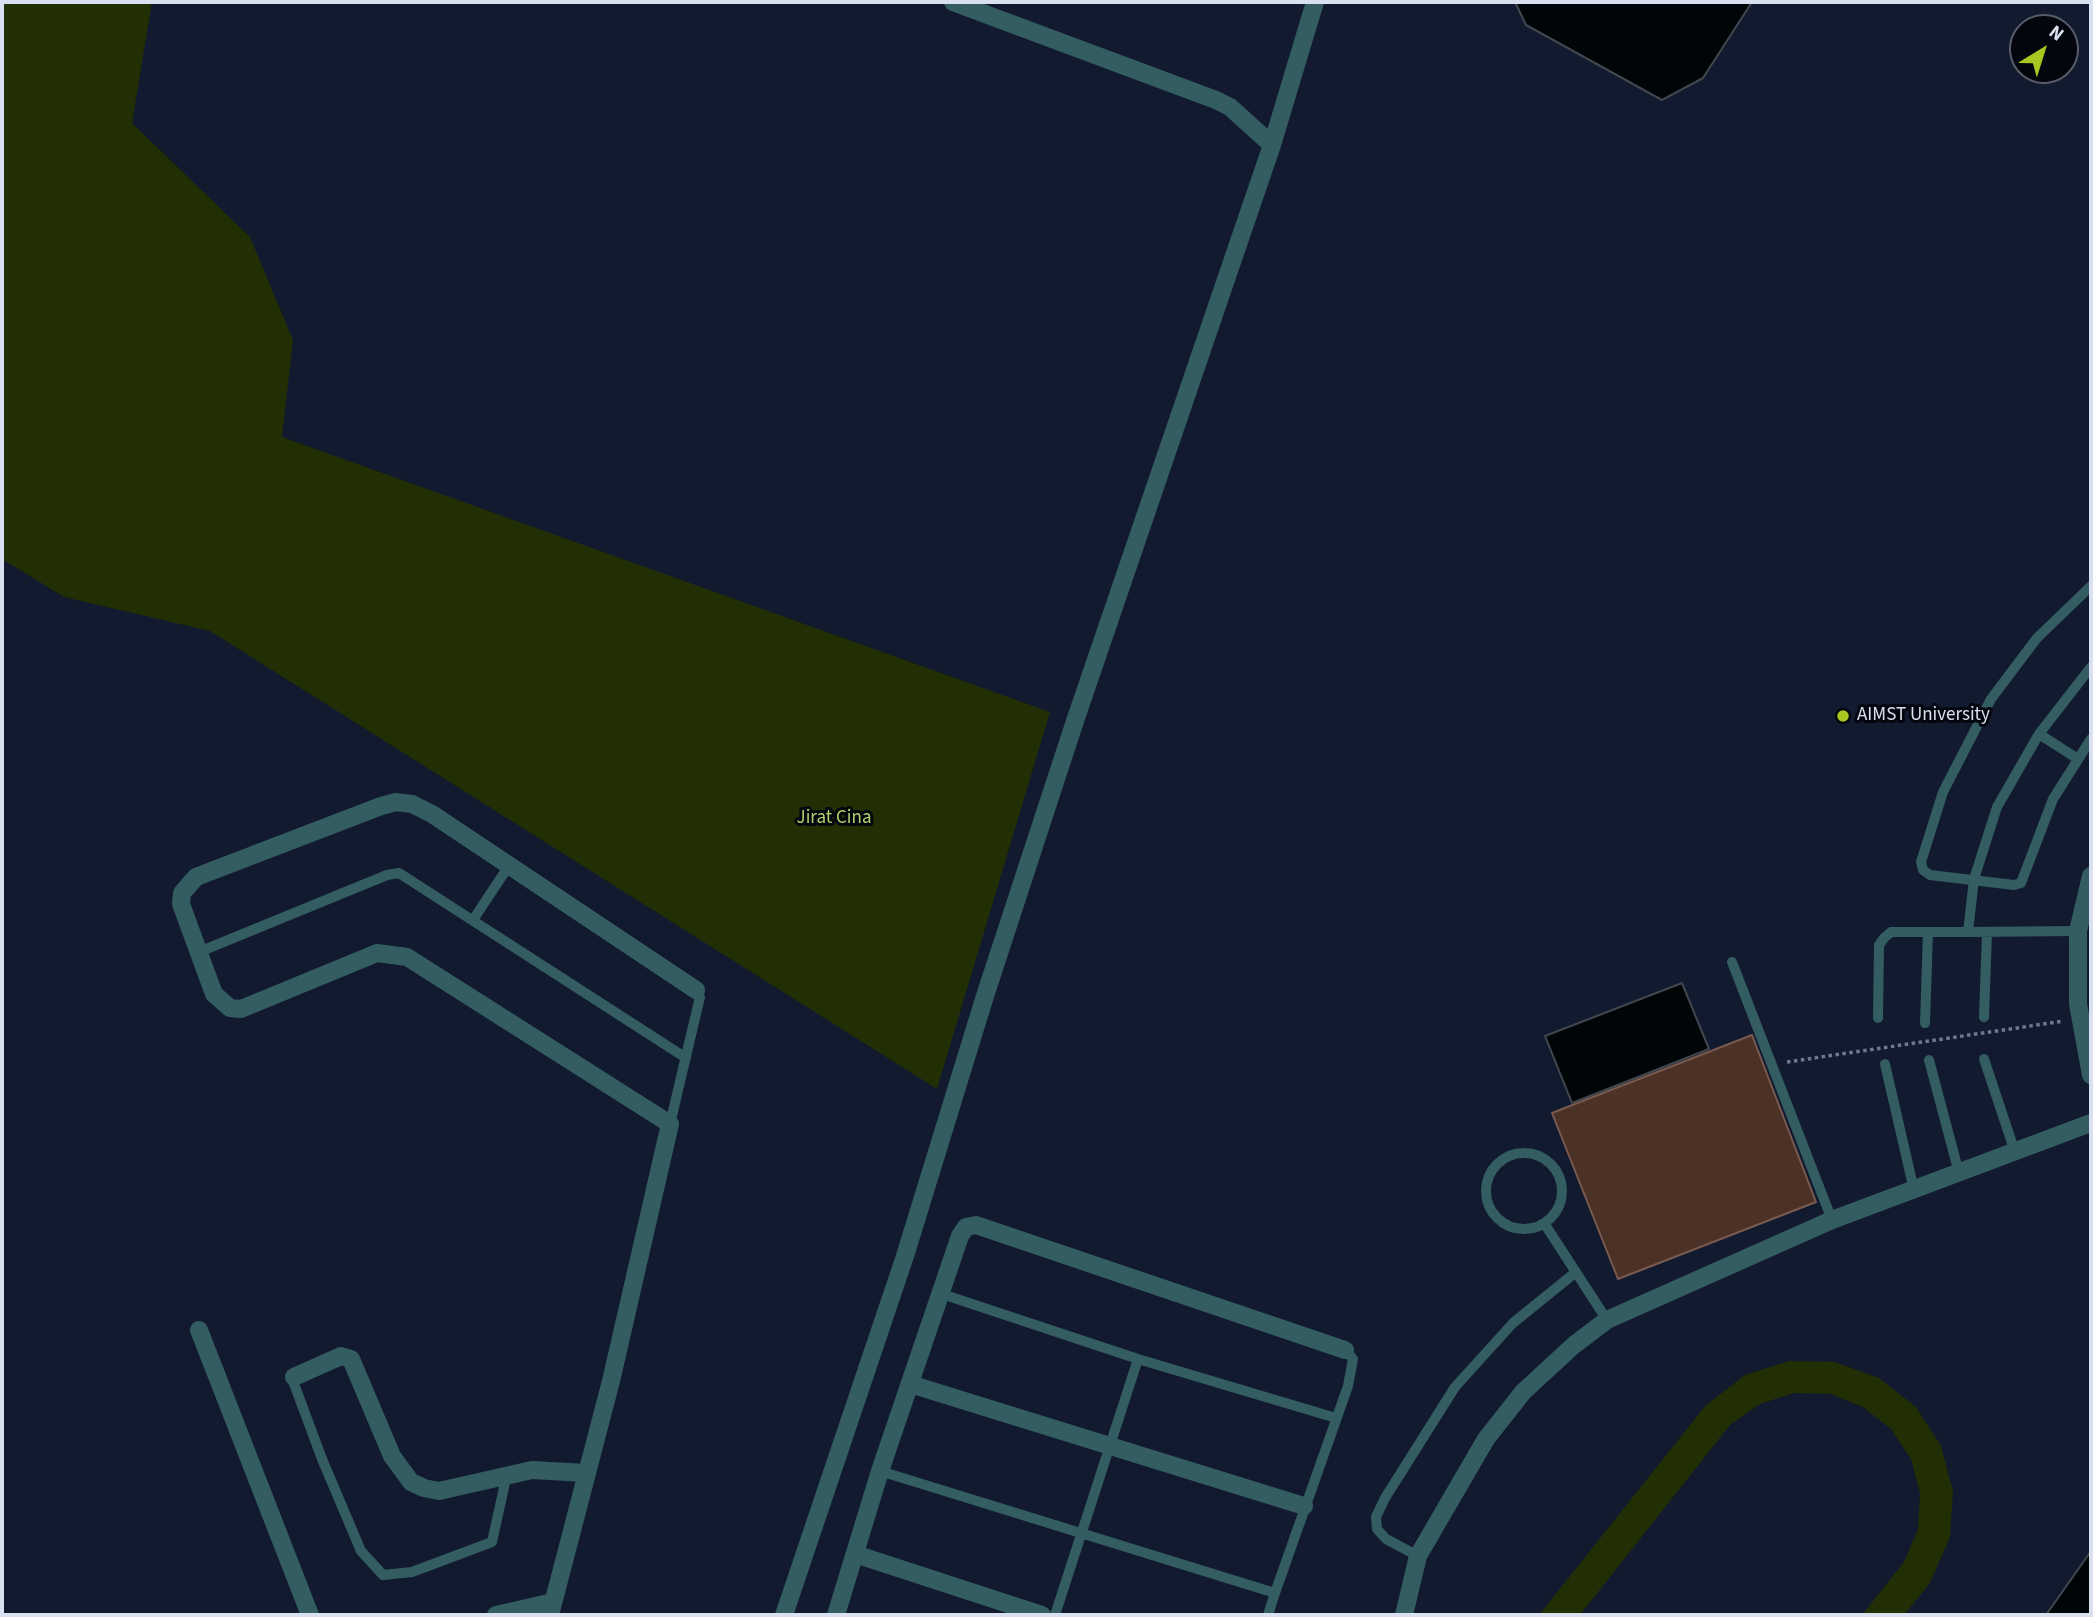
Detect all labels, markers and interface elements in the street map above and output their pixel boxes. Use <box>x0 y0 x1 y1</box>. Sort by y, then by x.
north arrow <box>2009 14 2079 84</box>
text: N <box>2043 19 2069 48</box>
place label: AIMST University <box>1857 705 1990 727</box>
marker: AIMST University <box>1835 708 1851 724</box>
park label: Jirat Cina <box>797 808 871 830</box>

